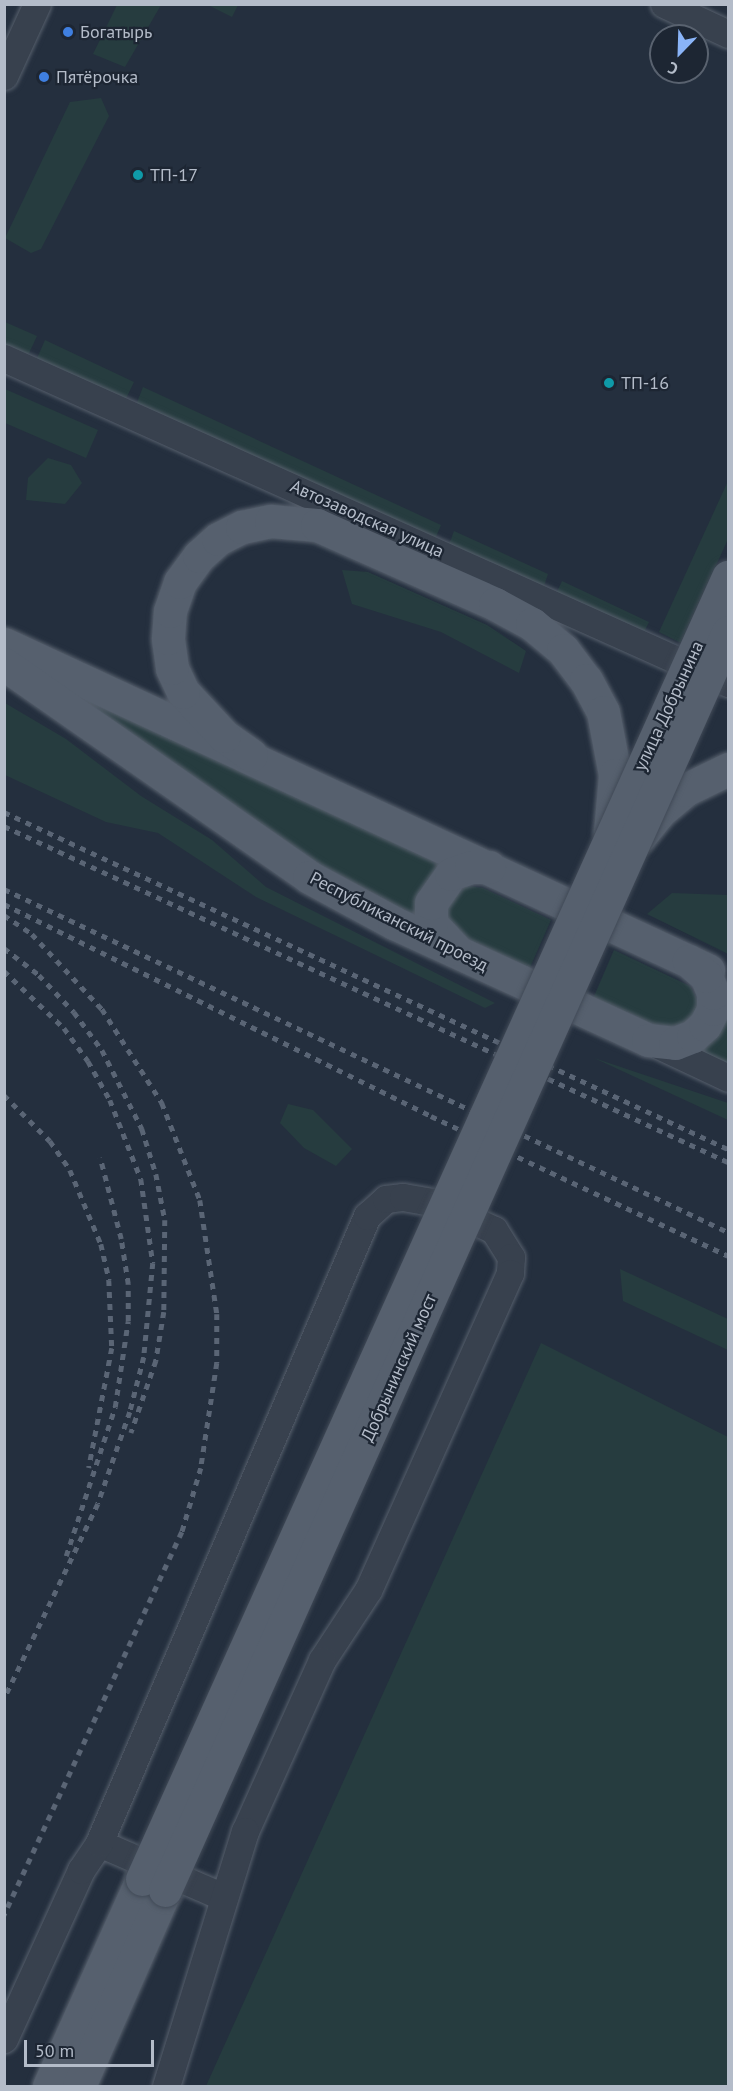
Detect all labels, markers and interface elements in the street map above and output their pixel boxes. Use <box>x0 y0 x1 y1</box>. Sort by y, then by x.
place label: Богатырь <box>80 21 152 43</box>
north arrow <box>649 24 709 84</box>
marker: Богатырь <box>61 25 75 39</box>
text: С <box>665 58 681 80</box>
place label: Пятёрочка <box>56 66 138 88</box>
marker: Пятёрочка <box>37 70 51 84</box>
place label: ТП-17 <box>150 164 198 186</box>
marker: ТП-17 <box>131 168 145 182</box>
place label: ТП-16 <box>621 372 669 394</box>
marker: ТП-16 <box>602 376 616 390</box>
street label: Автозаводская улица <box>287 475 447 563</box>
street label: улица Добрынина <box>629 637 709 775</box>
street label: Республиканский проезд <box>306 868 492 976</box>
street label: Добрынинский мост <box>357 1291 441 1445</box>
scale bar <box>27 2028 158 2066</box>
text: 50 m <box>35 2039 74 2062</box>

